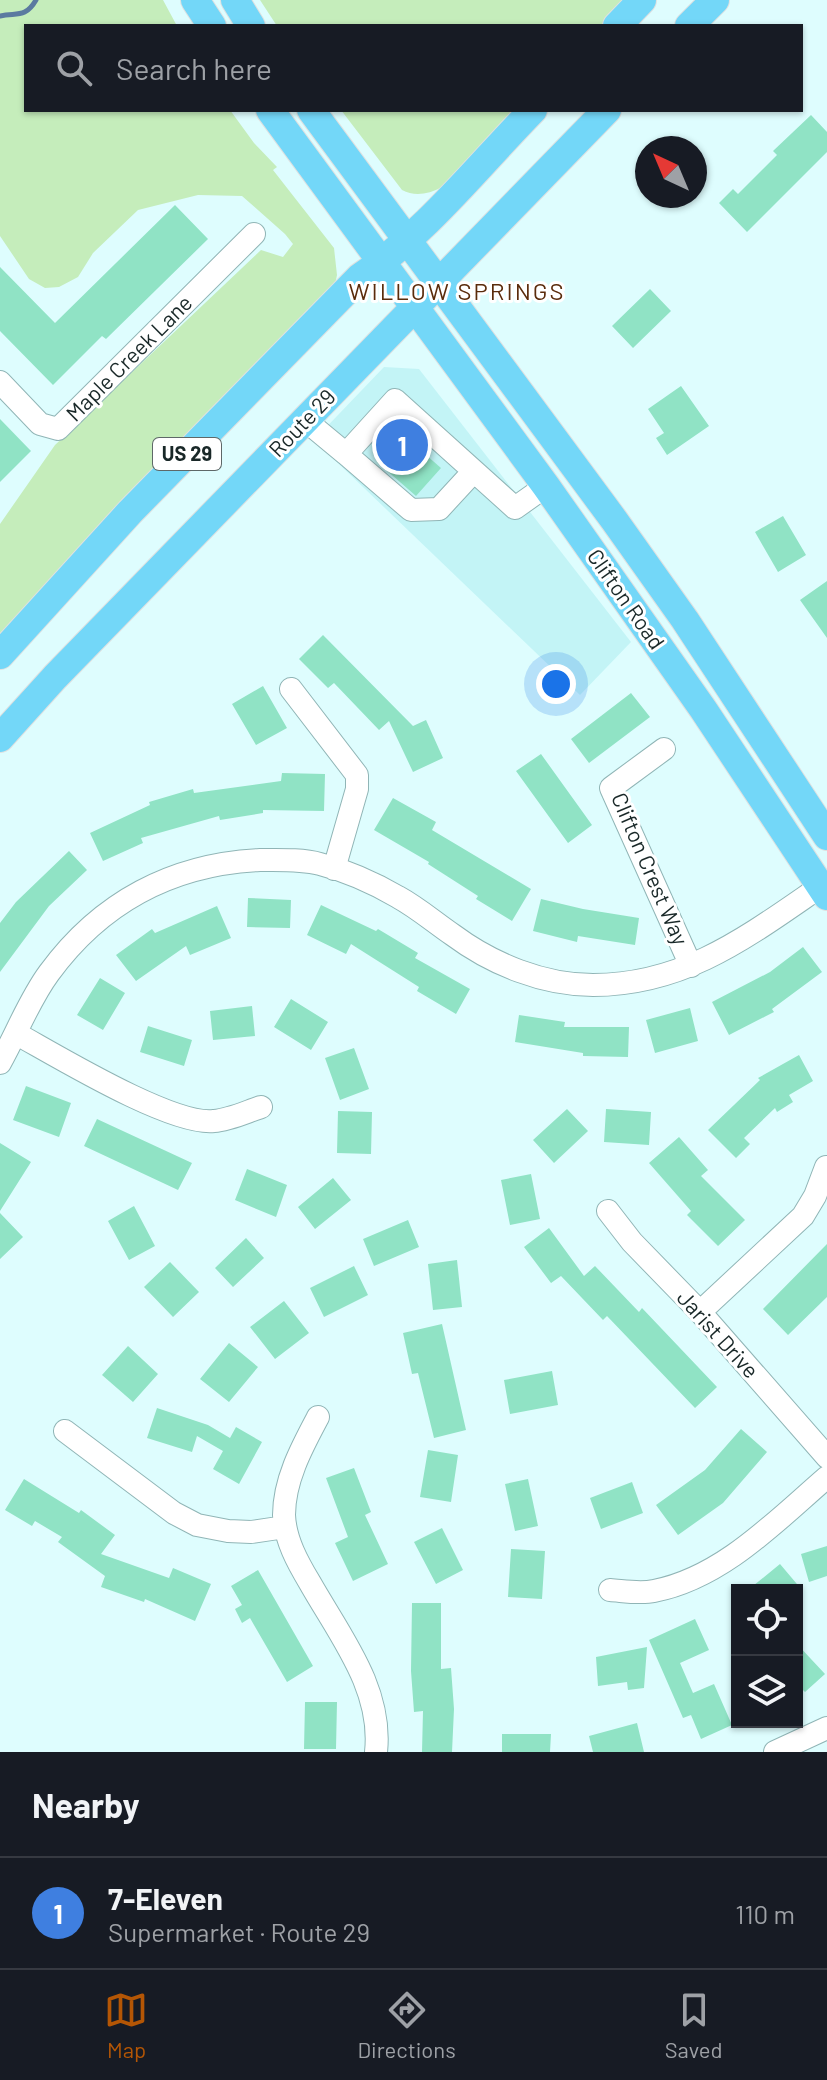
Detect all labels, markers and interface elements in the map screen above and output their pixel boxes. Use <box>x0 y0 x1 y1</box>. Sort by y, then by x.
search box <box>24 24 803 112</box>
icon: search <box>52 46 96 90</box>
text: Search here <box>116 50 272 86</box>
north arrow <box>635 136 707 208</box>
district label: WILLOW SPRINGS <box>348 276 566 305</box>
street label: Maple Creek Lane <box>60 289 197 426</box>
street label: Route 29 <box>263 383 340 462</box>
pin: 1 <box>376 415 428 475</box>
road number: US 29 <box>153 438 221 470</box>
street label: Clifton Road <box>583 543 671 654</box>
your location <box>536 664 576 704</box>
street label: Clifton Crest Way <box>607 788 695 949</box>
street label: Jarist Drive <box>672 1284 765 1383</box>
map controls <box>731 1584 803 1728</box>
button: locate <box>731 1584 803 1656</box>
button: layers <box>731 1656 803 1728</box>
text: Nearby <box>32 1784 140 1825</box>
text: 7-Eleven <box>108 1880 223 1916</box>
text: 1 <box>53 1898 63 1929</box>
text: 110 m <box>735 1898 795 1929</box>
text: Supermarket · Route 29 <box>108 1916 370 1947</box>
tab: Map <box>104 1988 148 2062</box>
tab: Directions <box>357 1988 456 2062</box>
tab: Saved <box>665 1988 722 2062</box>

